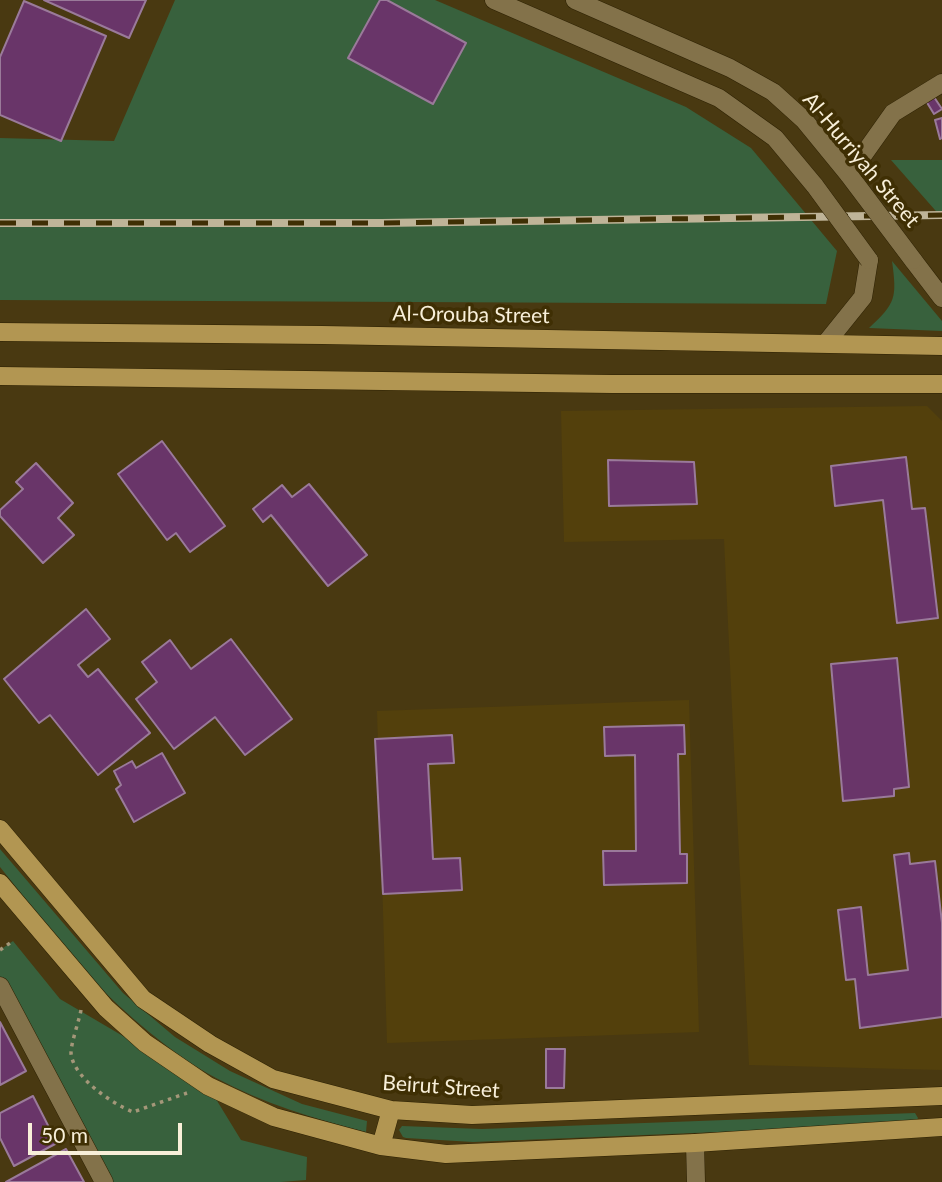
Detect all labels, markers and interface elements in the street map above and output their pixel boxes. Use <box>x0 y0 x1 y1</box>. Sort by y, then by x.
street label: Al-Hurriyah Street <box>797 87 925 233</box>
street label: Al-Orouba Street <box>392 301 550 329</box>
street label: Beirut Street <box>382 1070 500 1104</box>
scale bar <box>32 1108 186 1152</box>
text: 50 m <box>41 1122 88 1147</box>

